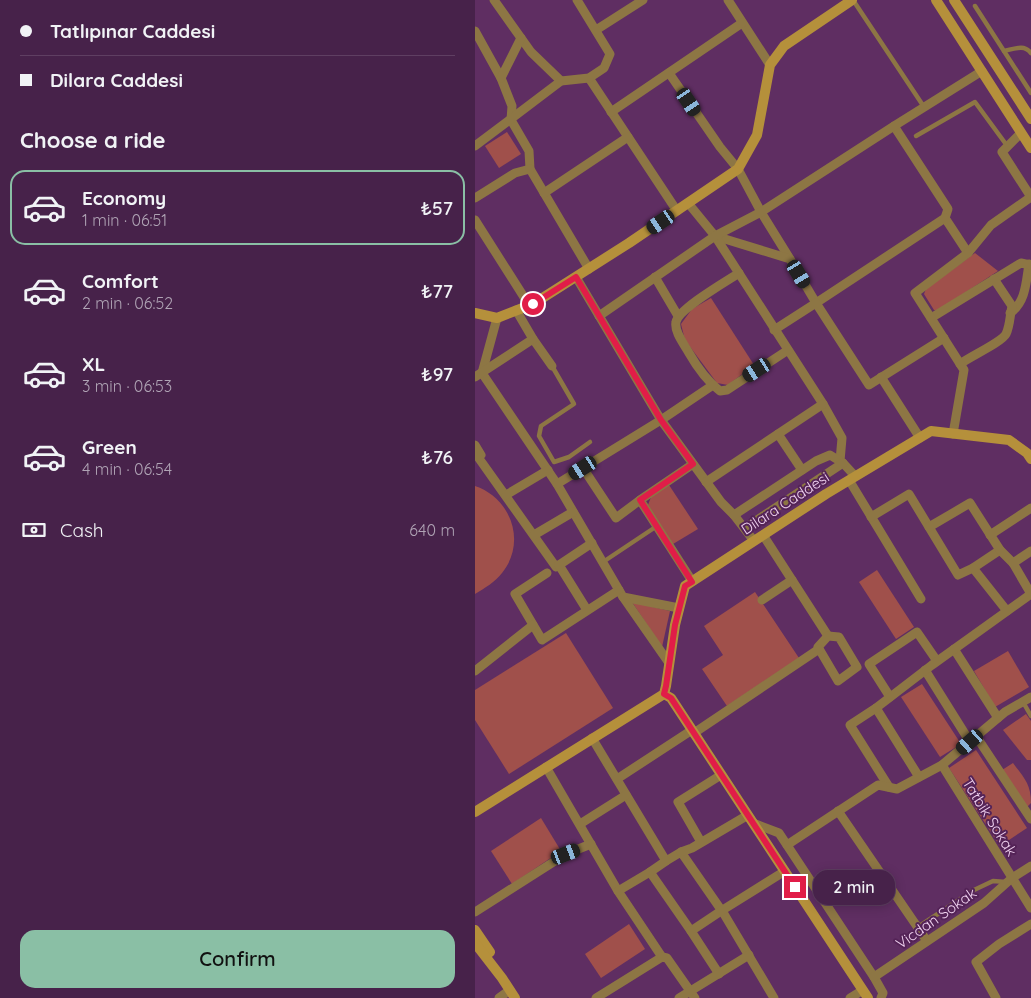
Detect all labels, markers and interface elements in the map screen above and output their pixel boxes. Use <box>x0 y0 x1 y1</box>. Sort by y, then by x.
text: Tatlıpınar Caddesi <box>50 19 215 43</box>
text: Dilara Caddesi <box>50 68 183 92</box>
car <box>674 85 703 119</box>
text: Choose a ride <box>20 126 165 154</box>
icon: car <box>22 185 67 230</box>
text: Economy <box>82 186 166 210</box>
text: ₺57 <box>420 196 453 220</box>
car <box>644 207 677 237</box>
text: 1 min · 06:51 <box>82 210 167 230</box>
car <box>784 257 813 291</box>
icon: car <box>22 268 67 313</box>
text: Comfort <box>82 269 159 293</box>
text: ₺77 <box>421 279 453 303</box>
text: 2 min · 06:52 <box>82 293 173 313</box>
route start <box>522 293 544 315</box>
icon: car <box>22 351 67 396</box>
text: XL <box>82 352 105 376</box>
car <box>740 356 773 384</box>
text: ₺97 <box>421 362 453 386</box>
text: 3 min · 06:53 <box>82 376 172 396</box>
icon: car <box>22 434 67 479</box>
text: Green <box>82 435 137 459</box>
text: ₺76 <box>421 445 453 469</box>
car <box>566 454 599 482</box>
text: 4 min · 06:54 <box>82 459 172 479</box>
street label: Dilara Caddesi <box>737 467 833 539</box>
icon: cash <box>20 516 48 544</box>
text: Cash <box>60 518 104 542</box>
text: 640 m <box>409 520 455 540</box>
car <box>953 726 986 758</box>
street label: Tatbik Sokak <box>958 774 1022 860</box>
car <box>549 842 582 866</box>
callout: 2 min <box>813 870 895 904</box>
route end <box>784 876 806 898</box>
text: 2 min <box>833 877 875 897</box>
street label: Vicdan Sokak <box>892 883 980 953</box>
button: Confirm <box>20 930 455 988</box>

